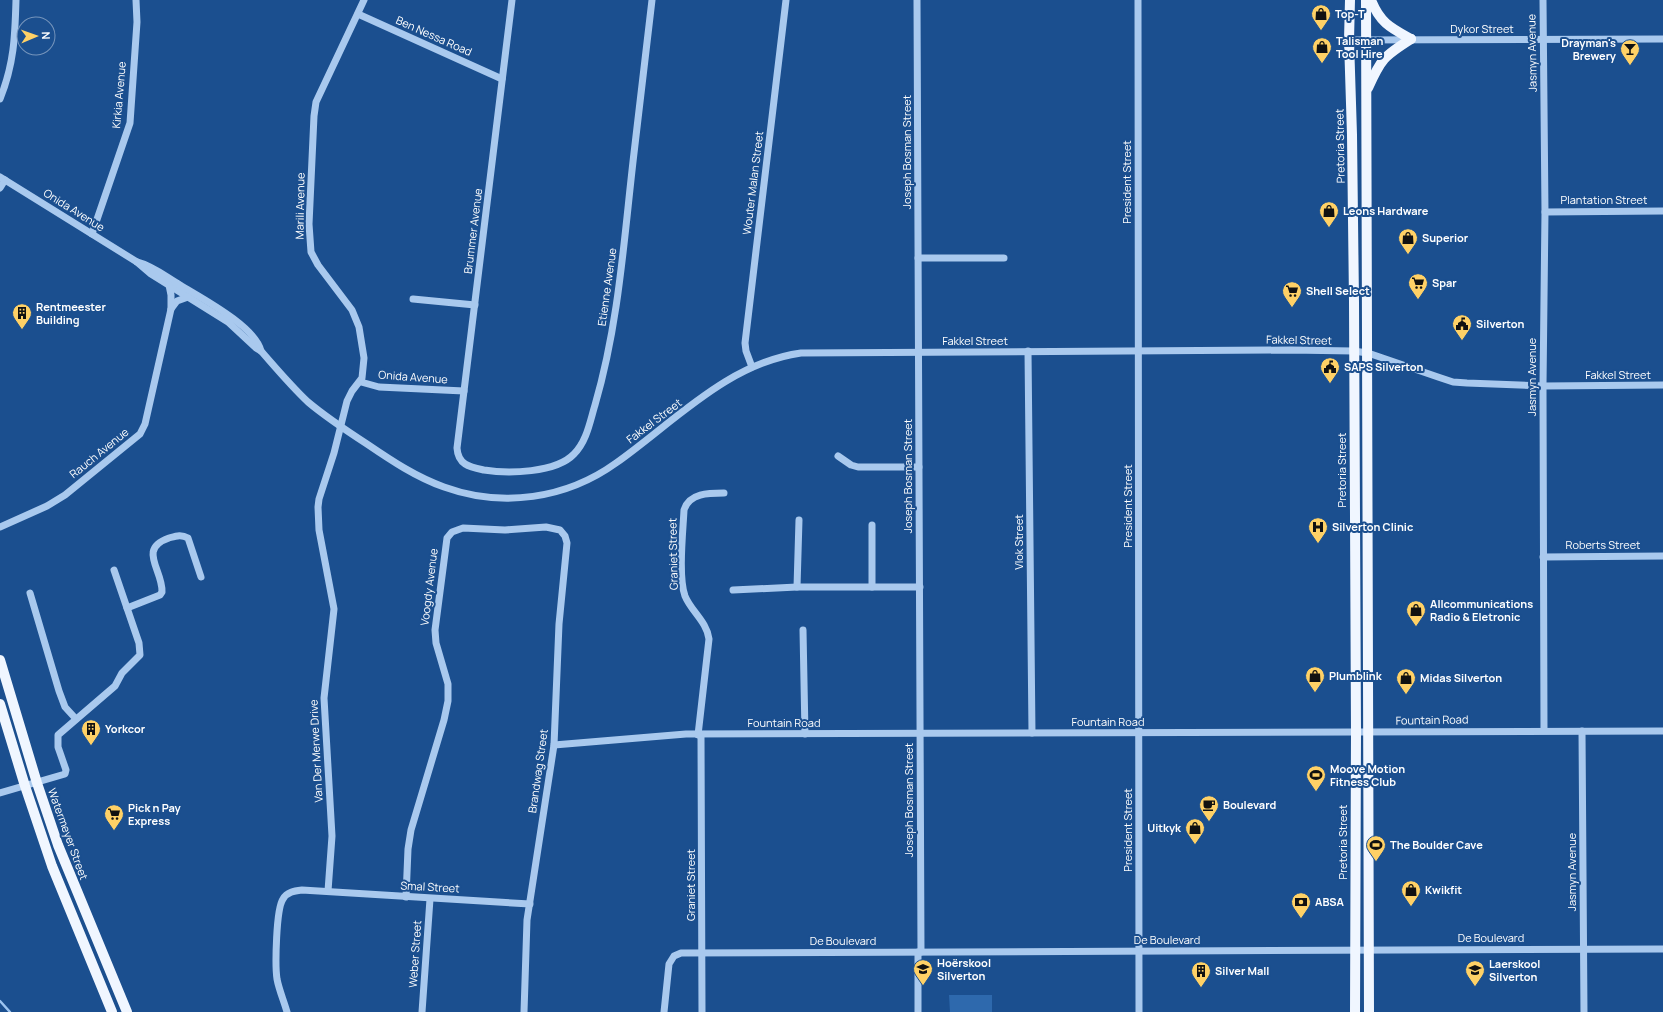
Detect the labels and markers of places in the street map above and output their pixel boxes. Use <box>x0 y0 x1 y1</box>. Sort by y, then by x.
shop icon: Top-T <box>1310 3 1332 31</box>
place label: Top-T <box>1335 6 1365 21</box>
place label: Talisman Tool Hire <box>1336 33 1384 61</box>
place label: Drayman's Brewery <box>1561 35 1617 63</box>
shop icon: Talisman Tool Hire <box>1311 36 1333 64</box>
bar icon: Drayman's Brewery <box>1619 38 1641 66</box>
shop icon: Leons Hardware <box>1318 200 1340 228</box>
place label: Leons Hardware <box>1343 203 1429 218</box>
shop icon: Superior <box>1397 227 1419 255</box>
place label: Superior <box>1422 230 1469 245</box>
supermarket icon: Spar <box>1407 272 1429 300</box>
place label: Spar <box>1432 275 1457 290</box>
supermarket icon: Shell Select <box>1281 280 1303 308</box>
place label: Shell Select <box>1306 283 1370 298</box>
place label: Rentmeester Building <box>36 299 106 327</box>
building icon: Rentmeester Building <box>11 302 33 330</box>
public building icon: Silverton <box>1451 313 1473 341</box>
place label: Silverton <box>1476 316 1525 331</box>
public building icon: SAPS Silverton <box>1319 356 1341 384</box>
place label: SAPS Silverton <box>1344 359 1424 374</box>
hospital icon: Silverton Clinic <box>1307 516 1329 544</box>
place label: Silverton Clinic <box>1332 519 1413 534</box>
place label: Allcommunications Radio & Eletronic <box>1430 596 1533 624</box>
shop icon: Allcommunications Radio & Eletronic <box>1405 599 1427 627</box>
shop icon: Plumblink <box>1304 665 1326 693</box>
shop icon: Midas Silverton <box>1395 667 1417 695</box>
place label: Plumblink <box>1329 668 1383 683</box>
place label: Midas Silverton <box>1420 670 1502 685</box>
building icon: Yorkcor <box>80 718 102 746</box>
place label: Yorkcor <box>105 721 146 736</box>
place label: Moove Motion Fitness Club <box>1330 761 1405 789</box>
sports icon: Moove Motion Fitness Club <box>1305 764 1327 792</box>
cafe icon: Boulevard <box>1198 794 1220 822</box>
place label: Boulevard <box>1223 797 1276 812</box>
place label: Pick n Pay Express <box>128 800 182 828</box>
supermarket icon: Pick n Pay Express <box>103 803 125 831</box>
shop icon: Uitkyk <box>1184 817 1206 845</box>
place label: Uitkyk <box>1147 820 1182 835</box>
sports icon: The Boulder Cave <box>1365 834 1387 862</box>
place label: The Boulder Cave <box>1390 837 1483 852</box>
shop icon: Kwikfit <box>1400 879 1422 907</box>
place label: Kwikfit <box>1425 882 1462 897</box>
bank icon: ABSA <box>1290 891 1312 919</box>
place label: ABSA <box>1315 894 1345 909</box>
place label: Hoërskool Silverton <box>937 955 991 983</box>
place label: Laerskool Silverton <box>1489 956 1540 984</box>
school or university icon: Hoërskool Silverton <box>912 958 934 986</box>
school or university icon: Laerskool Silverton <box>1464 959 1486 987</box>
building icon: Silver Mall <box>1190 960 1212 988</box>
place label: Silver Mall <box>1215 963 1269 978</box>

